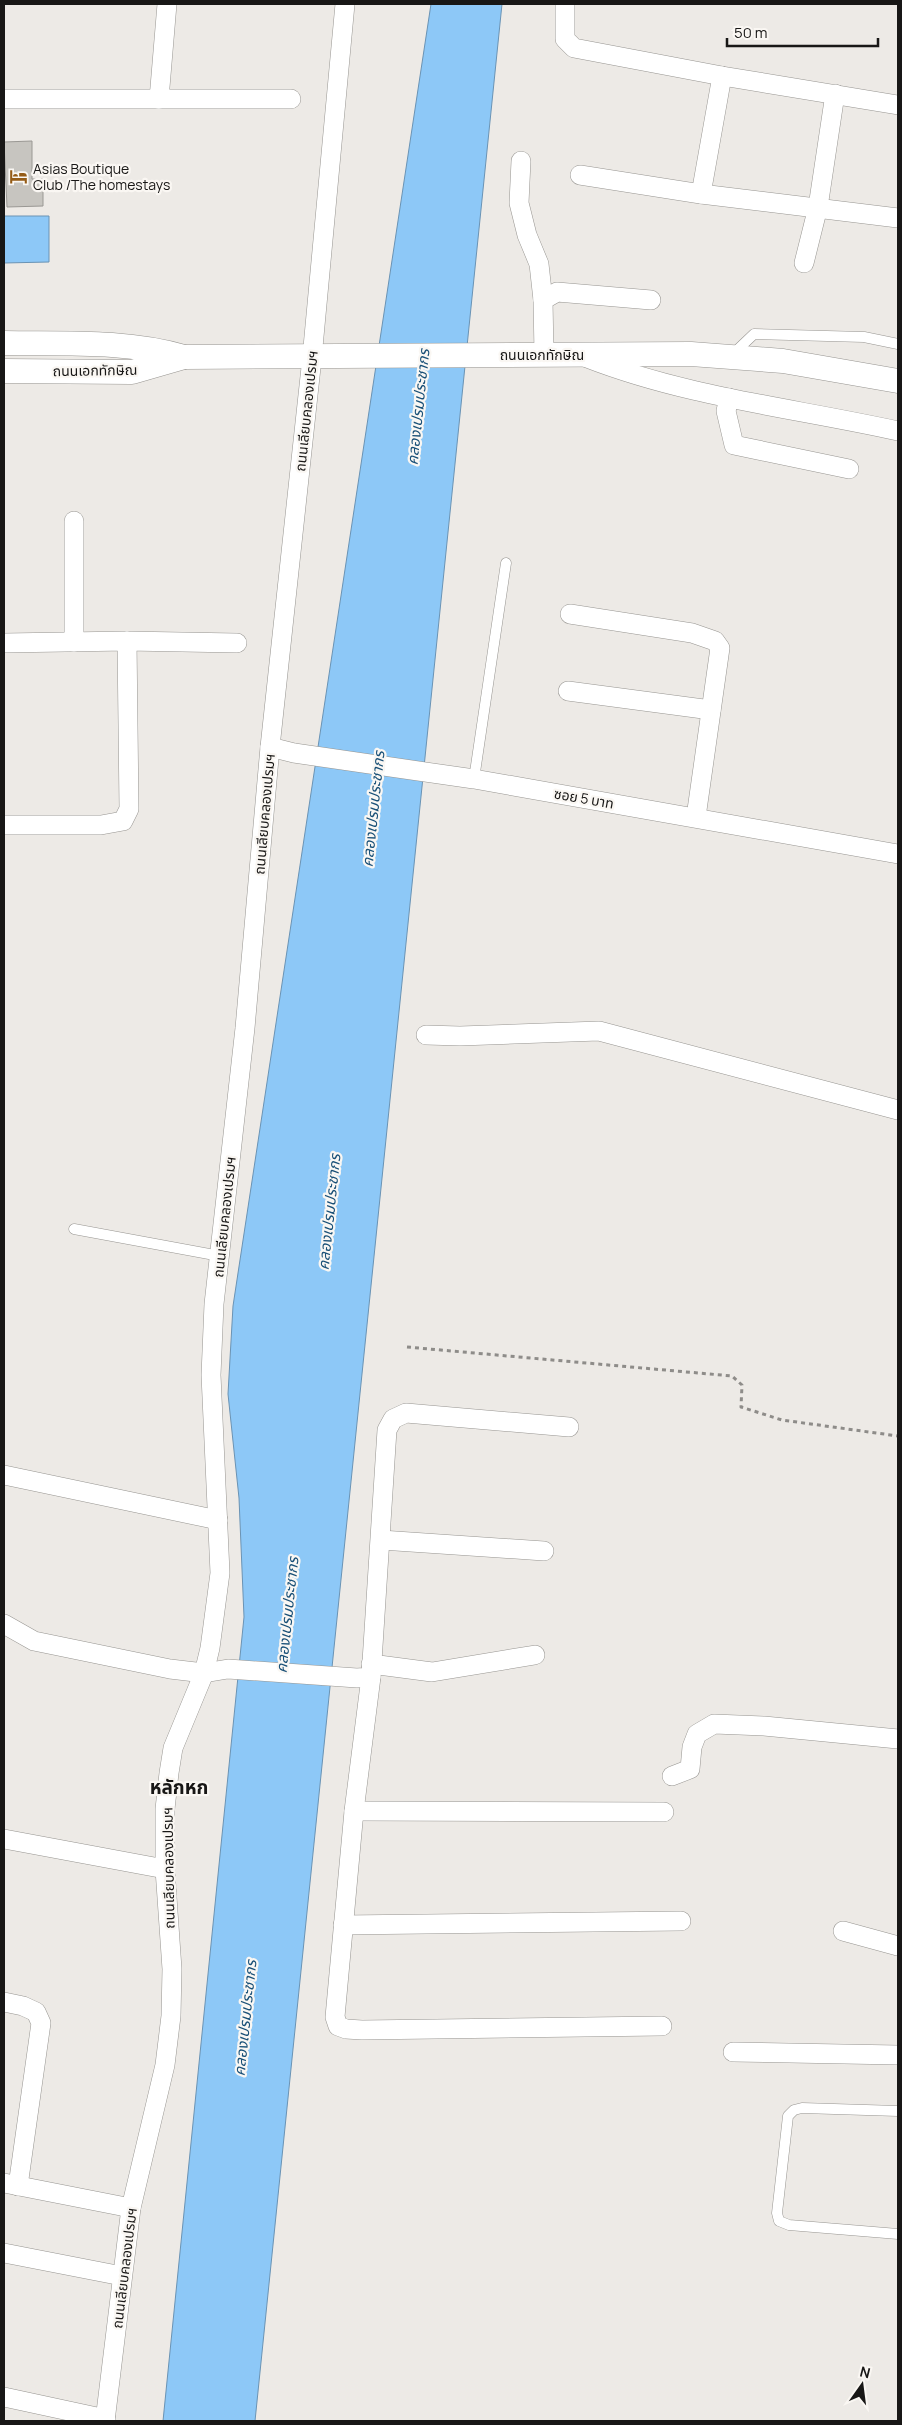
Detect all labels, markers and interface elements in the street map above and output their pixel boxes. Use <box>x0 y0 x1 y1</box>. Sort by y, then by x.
scale bar <box>727 15 878 47</box>
text: 50 m <box>734 22 768 43</box>
place label: Asias Boutique Club /The homestays <box>33 159 170 194</box>
hotel icon: Asias Boutique Club /The homestays <box>9 166 29 186</box>
street label: ถนนเอกทักษิณ <box>500 345 584 364</box>
water label: คลองเปรมประชากร <box>401 346 435 466</box>
street label: ถนนเลียบคลองเปรมฯ <box>290 350 322 472</box>
street label: ถนนเอกทักษิณ <box>53 360 137 380</box>
water label: คลองเปรมประชากร <box>356 748 390 868</box>
street label: ถนนเลียบคลองเปรมฯ <box>249 753 279 875</box>
street label: ซอย 5 บาท <box>553 783 615 813</box>
water label: คลองเปรมประชากร <box>312 1151 346 1271</box>
street label: ถนนเลียบคลองเปรมฯ <box>208 1156 240 1278</box>
water label: คลองเปรมประชากร <box>270 1554 304 1674</box>
district label: หลักหก <box>150 1774 208 1800</box>
street label: ถนนเลียบคลองเปรมฯ <box>157 1807 179 1929</box>
water label: คลองเปรมประชากร <box>228 1957 262 2077</box>
street label: ถนนเลียบคลองเปรมฯ <box>107 2206 141 2330</box>
north arrow <box>837 2360 887 2410</box>
text: N <box>858 2361 872 2382</box>

